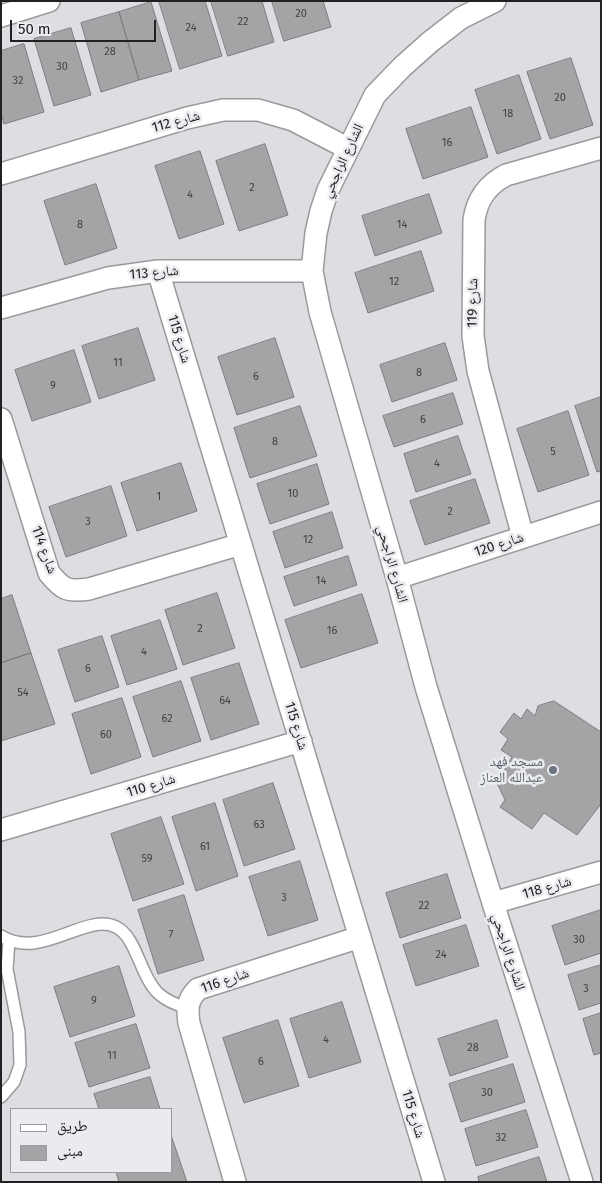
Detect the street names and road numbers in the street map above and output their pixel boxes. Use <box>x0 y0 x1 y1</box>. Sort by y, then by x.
street label: شارع 112 <box>150 108 202 136</box>
street label: الشارع الراجحي <box>319 121 367 201</box>
street label: شارع 113 <box>129 262 179 284</box>
street label: شارع 119 <box>464 278 482 328</box>
street label: شارع 115 <box>164 313 194 365</box>
street label: الشارع الراجحي <box>373 523 411 605</box>
street label: 114 شارع <box>28 524 60 576</box>
street label: شارع 120 <box>472 529 526 561</box>
street label: شارع 115 <box>281 700 311 752</box>
street label: شارع 110 <box>125 771 177 801</box>
street label: شارع 118 <box>521 873 573 903</box>
street label: الشارع الراجحي <box>488 911 528 993</box>
street label: شارع 116 <box>199 965 251 997</box>
street label: شارع 115 <box>398 1088 428 1140</box>

